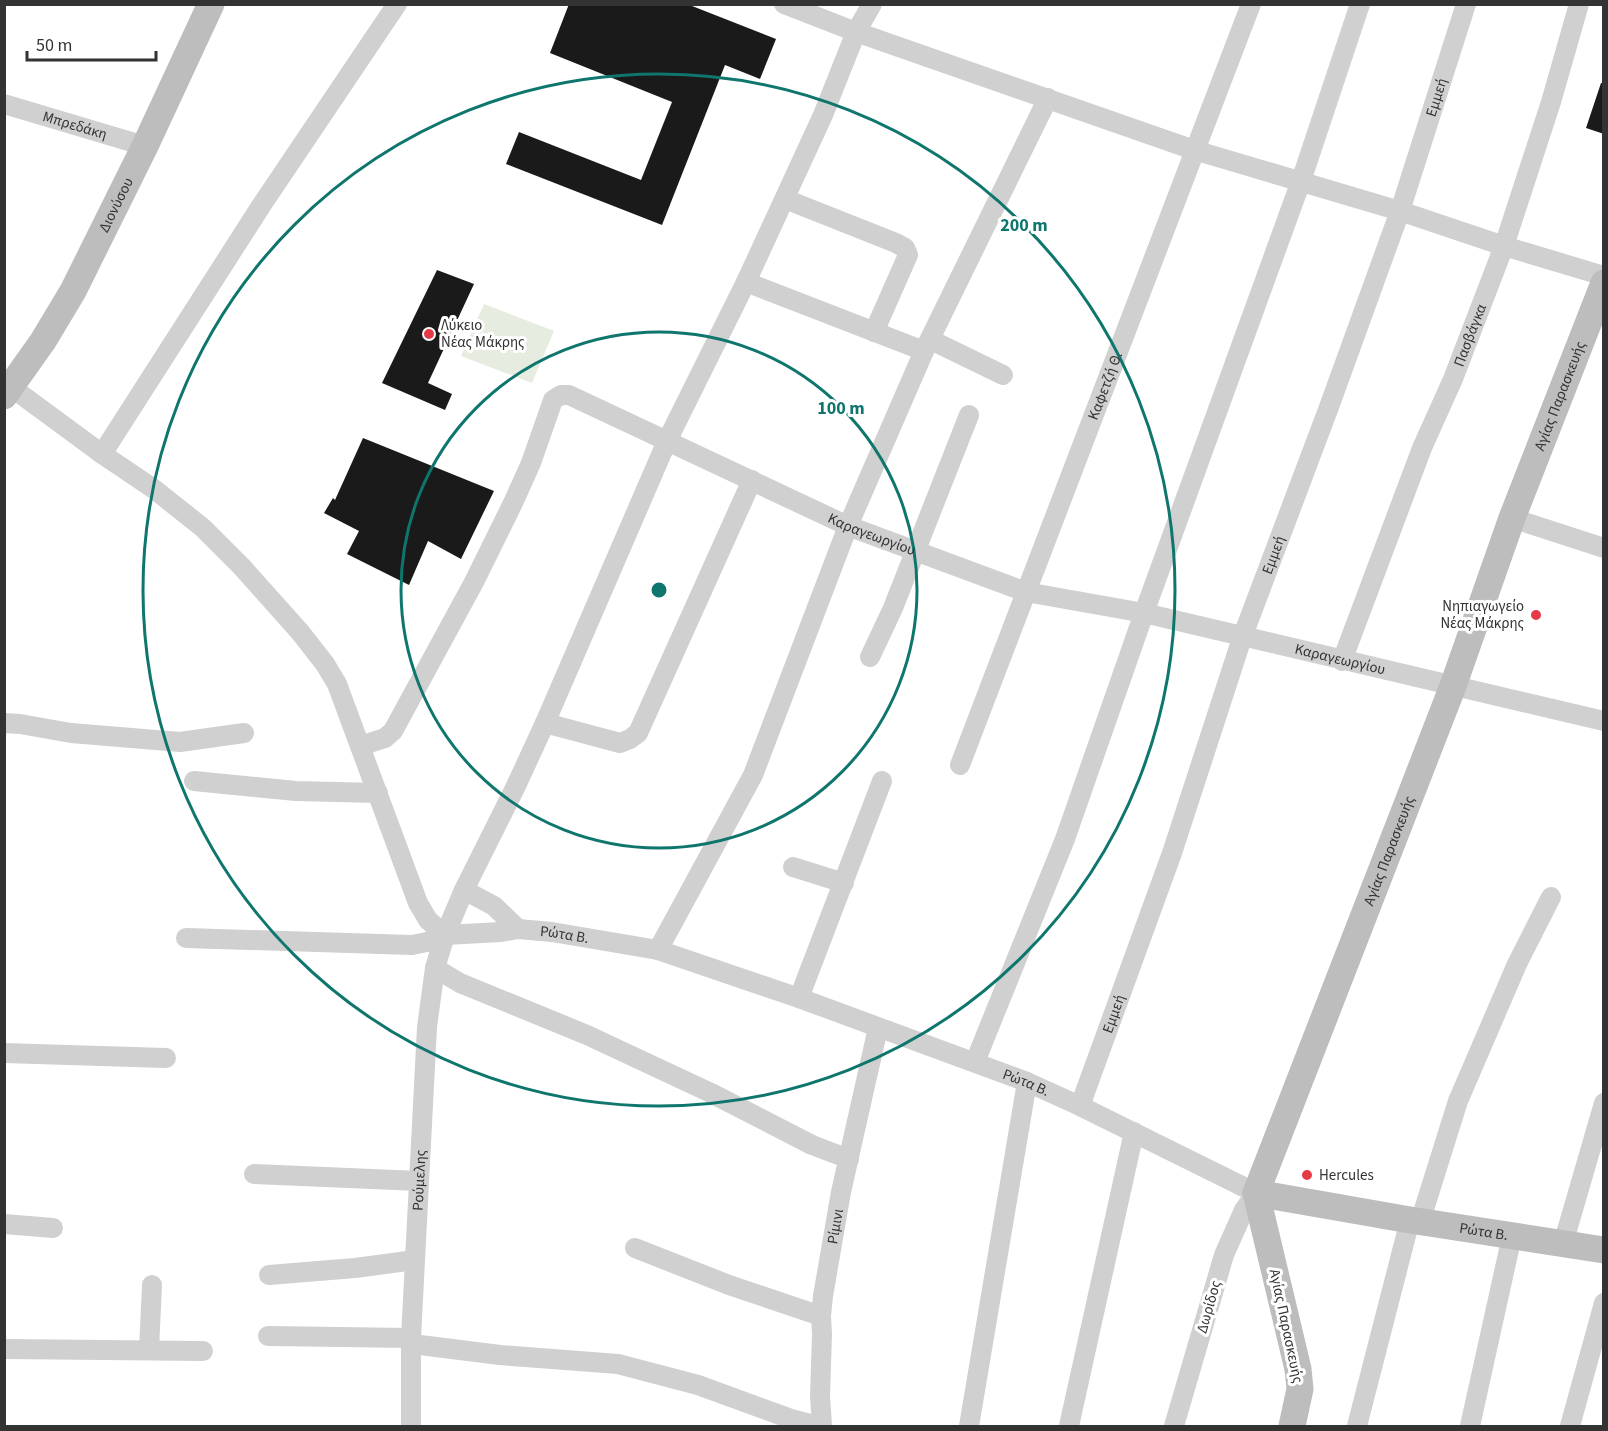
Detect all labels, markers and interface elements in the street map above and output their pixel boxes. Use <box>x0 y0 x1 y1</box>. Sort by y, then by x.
scale bar <box>27 24 156 62</box>
text: 50 m <box>36 33 72 58</box>
street label: Εμμεή <box>1420 75 1452 119</box>
street label: Μπρεδάκη <box>40 106 110 145</box>
street label: Διονύσου <box>93 174 138 236</box>
text: 200 m <box>1000 213 1048 238</box>
street label: Πασβάγκα <box>1448 300 1492 370</box>
place label: Λύκειο Νέας Μάκρης <box>441 315 525 353</box>
marker: Λύκειο Νέας Μάκρης <box>422 327 436 341</box>
street label: Αγίας Παρασκευής <box>1529 337 1591 454</box>
street label: Καφετζή Θ. <box>1082 348 1128 423</box>
text: 100 m <box>817 396 865 421</box>
street label: Καραγεωργίου <box>824 508 919 561</box>
street label: Εμμεή <box>1256 533 1290 577</box>
centre of rings <box>649 580 669 600</box>
place label: Νηπιαγωγείο Νέας Μάκρης <box>1440 596 1525 634</box>
marker: Νηπιαγωγείο Νέας Μάκρης <box>1529 608 1543 622</box>
street label: Καραγεωργίου <box>1293 638 1388 680</box>
street label: Αγίας Παρασκευής <box>1358 792 1420 909</box>
street label: Ρώτα Β. <box>539 921 591 949</box>
street label: Εμμεή <box>1097 992 1130 1036</box>
street label: Ρώτα Β. <box>1000 1063 1053 1101</box>
street label: Ρούμελης <box>407 1149 431 1211</box>
place label: Hercules <box>1319 1165 1374 1186</box>
marker: Hercules <box>1300 1168 1314 1182</box>
street label: Ρίμινι <box>822 1207 848 1246</box>
street label: Ρώτα Β. <box>1458 1217 1510 1246</box>
street label: Αγίας Παρασκευής <box>1264 1267 1308 1385</box>
street label: Δωρίδος <box>1191 1278 1227 1336</box>

